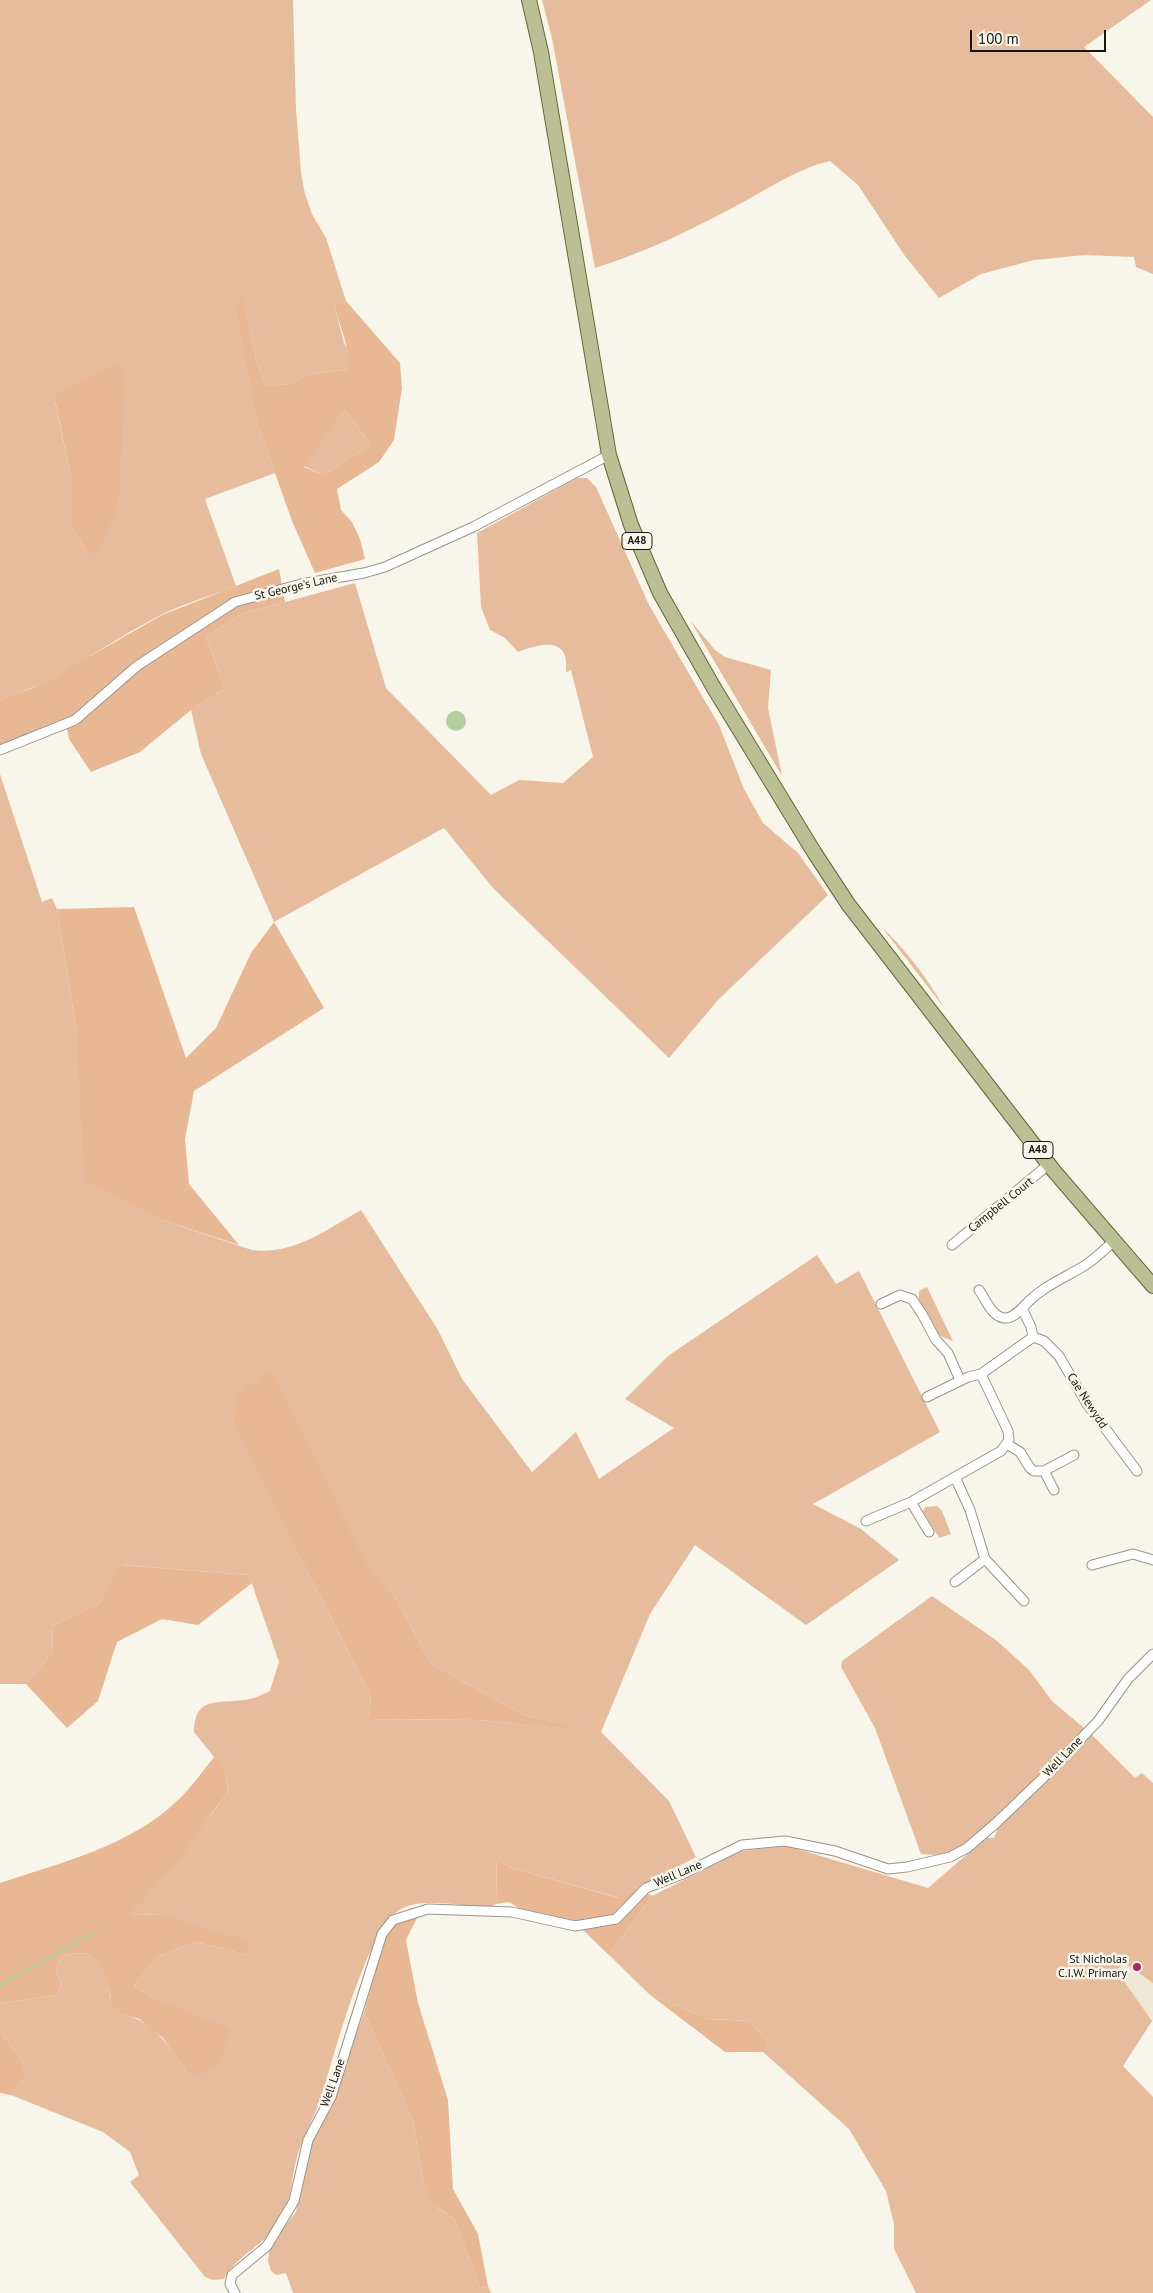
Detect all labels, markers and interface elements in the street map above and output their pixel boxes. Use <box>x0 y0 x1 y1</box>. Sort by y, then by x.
scale bar <box>973 20 1109 52</box>
text: 100 m <box>978 29 1019 48</box>
road number: A48 <box>622 532 652 550</box>
street label: St George's Lane <box>253 570 339 604</box>
road number: A48 <box>1023 1142 1053 1158</box>
street label: Campbell Court <box>966 1174 1036 1236</box>
street label: Cae Newydd <box>1064 1371 1110 1431</box>
street label: Well Lane <box>1040 1734 1086 1780</box>
street label: Well Lane <box>652 1858 704 1890</box>
place label: St Nicholas C.I.W. Primary <box>1058 1953 1127 1981</box>
marker: St Nicholas C.I.W. Primary <box>1131 1961 1143 1973</box>
street label: Well Lane <box>318 2057 348 2109</box>

